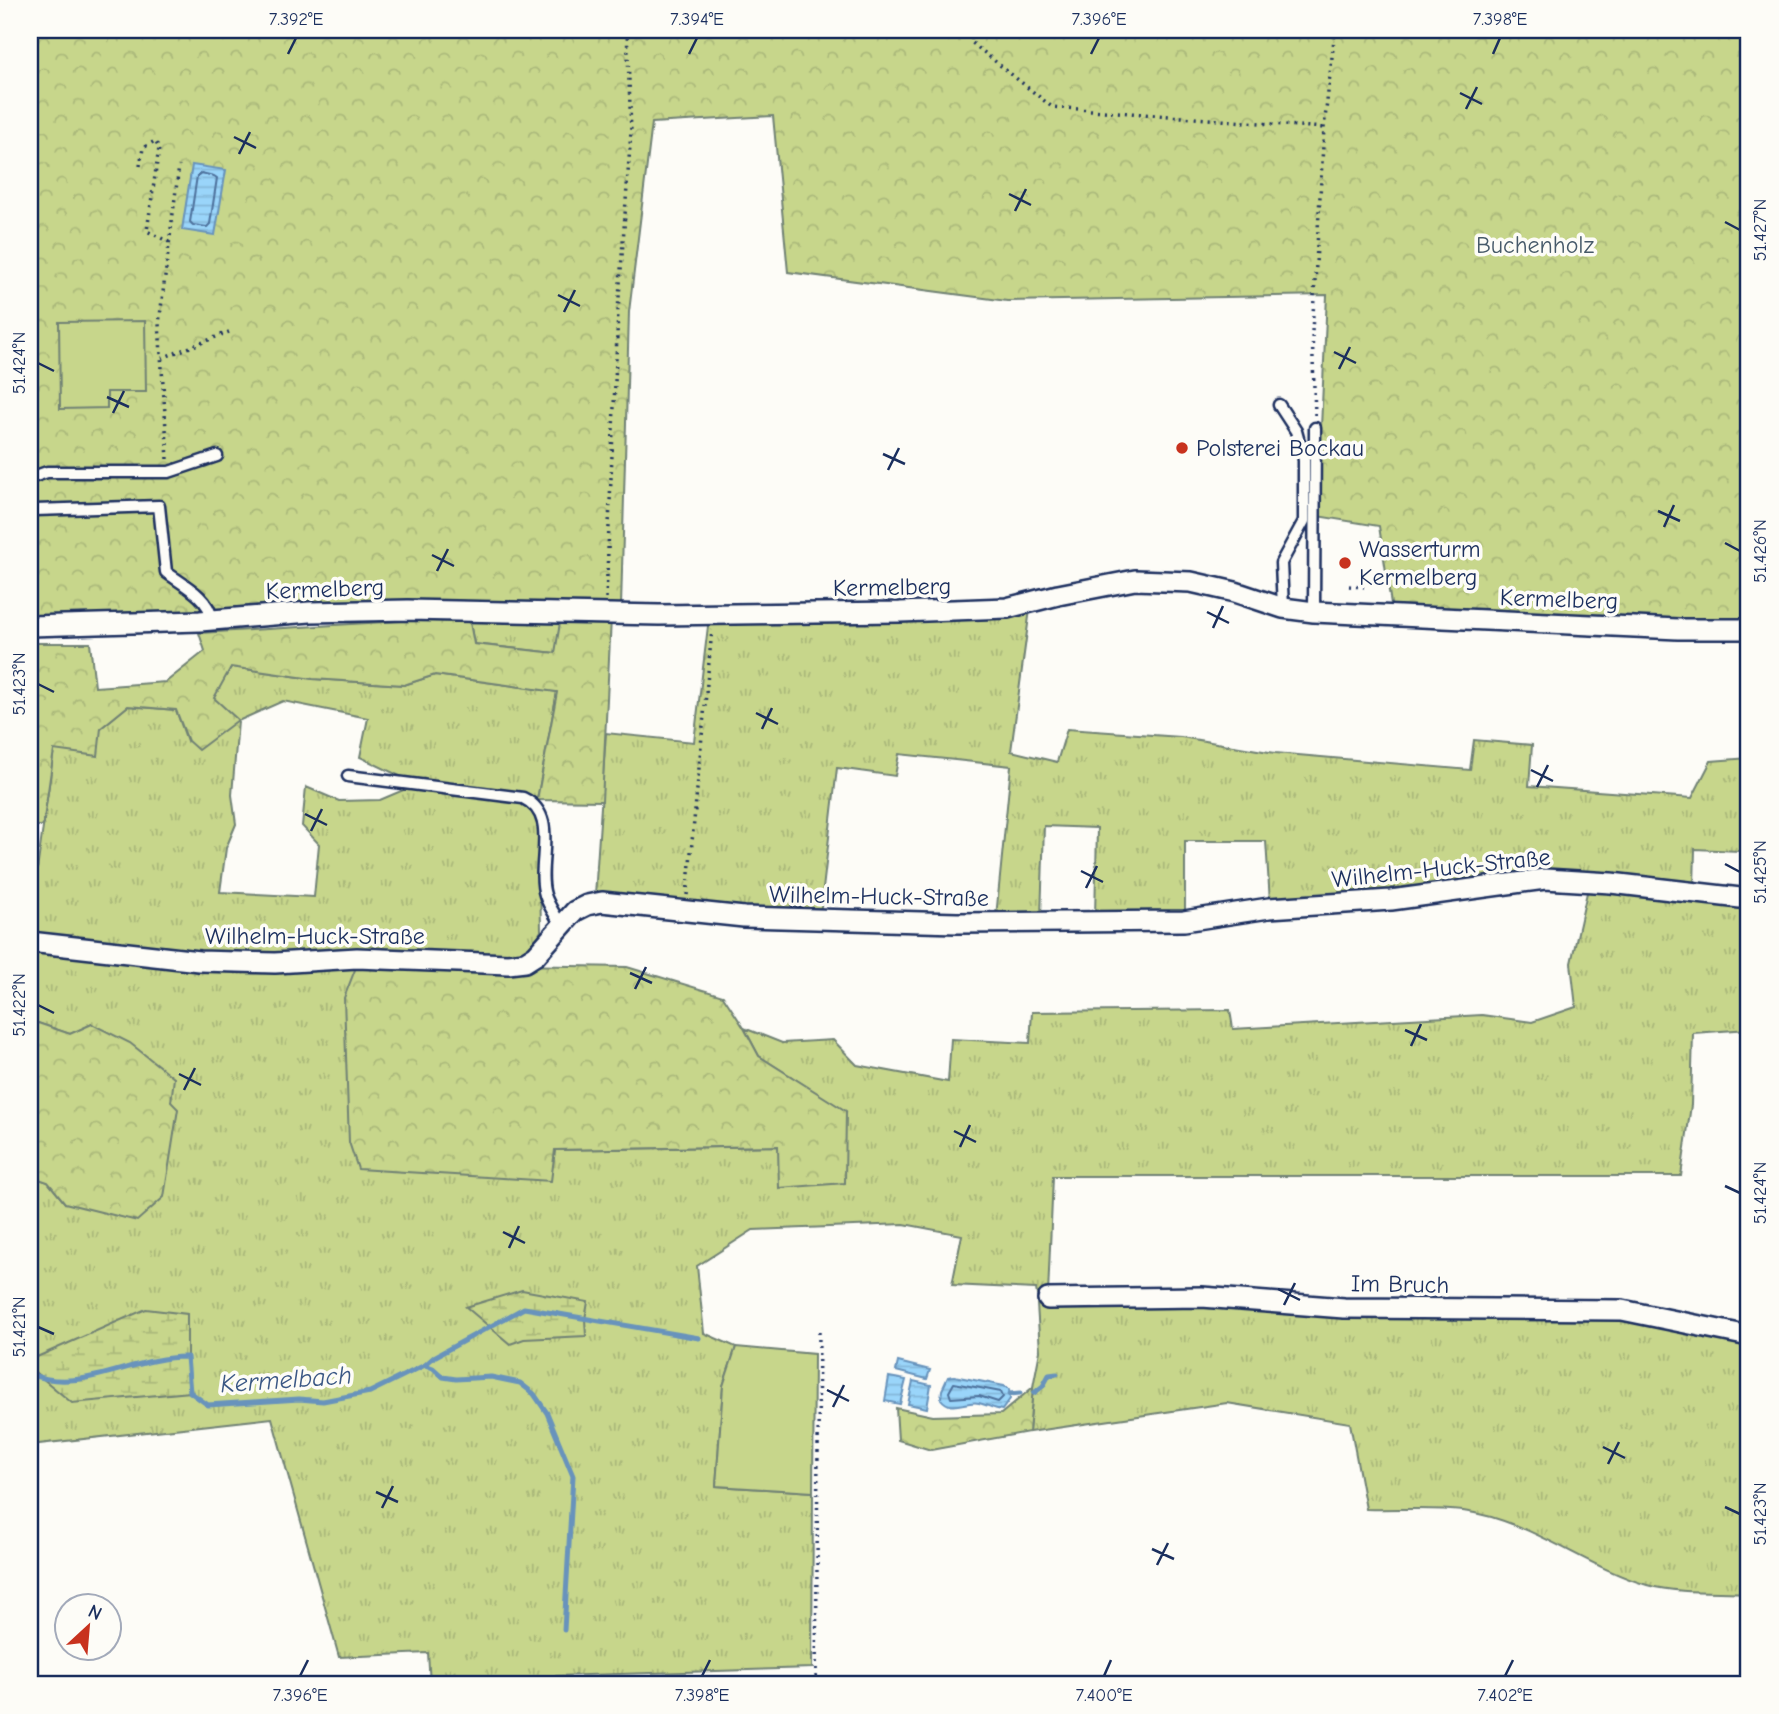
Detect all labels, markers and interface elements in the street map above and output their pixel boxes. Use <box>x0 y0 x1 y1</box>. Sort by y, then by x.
text: 7.392°E <box>269 9 323 30</box>
text: 7.394°E <box>670 9 724 30</box>
text: 7.396°E <box>1072 9 1127 30</box>
text: 7.398°E <box>1473 9 1527 30</box>
text: 51.427°N <box>1750 199 1771 261</box>
park label: Buchenholz <box>1476 231 1595 259</box>
text: 51.424°N <box>9 332 30 394</box>
place label: Polsterei Bockau <box>1196 434 1364 462</box>
marker: Polsterei Bockau <box>1174 440 1190 456</box>
text: 51.426°N <box>1750 519 1771 583</box>
place label: Wasserturm Kermelberg <box>1359 535 1481 591</box>
marker: Wasserturm Kermelberg <box>1337 555 1353 571</box>
street label: Kermelberg <box>833 572 951 602</box>
street label: Kermelberg <box>265 573 385 605</box>
street label: Kermelberg <box>1499 583 1619 615</box>
text: 51.423°N <box>9 652 30 716</box>
text: 51.425°N <box>1750 840 1771 904</box>
street label: Wilhelm-Huck-Straße <box>1330 843 1552 893</box>
street label: Wilhelm-Huck-Straße <box>769 880 989 912</box>
street label: Wilhelm-Huck-Straße <box>205 922 425 950</box>
text: 51.422°N <box>9 973 30 1037</box>
text: 51.424°N <box>1750 1162 1771 1224</box>
street label: Im Bruch <box>1351 1269 1449 1299</box>
text: 51.421°N <box>9 1296 30 1358</box>
water label: Kermelbach <box>219 1360 353 1400</box>
text: 51.423°N <box>1750 1482 1771 1546</box>
north arrow <box>52 1592 122 1662</box>
text: N <box>85 1600 105 1625</box>
text: 7.396°E <box>273 1685 328 1706</box>
text: 7.398°E <box>675 1685 729 1706</box>
text: 7.400°E <box>1075 1685 1133 1706</box>
text: 7.402°E <box>1477 1685 1533 1706</box>

